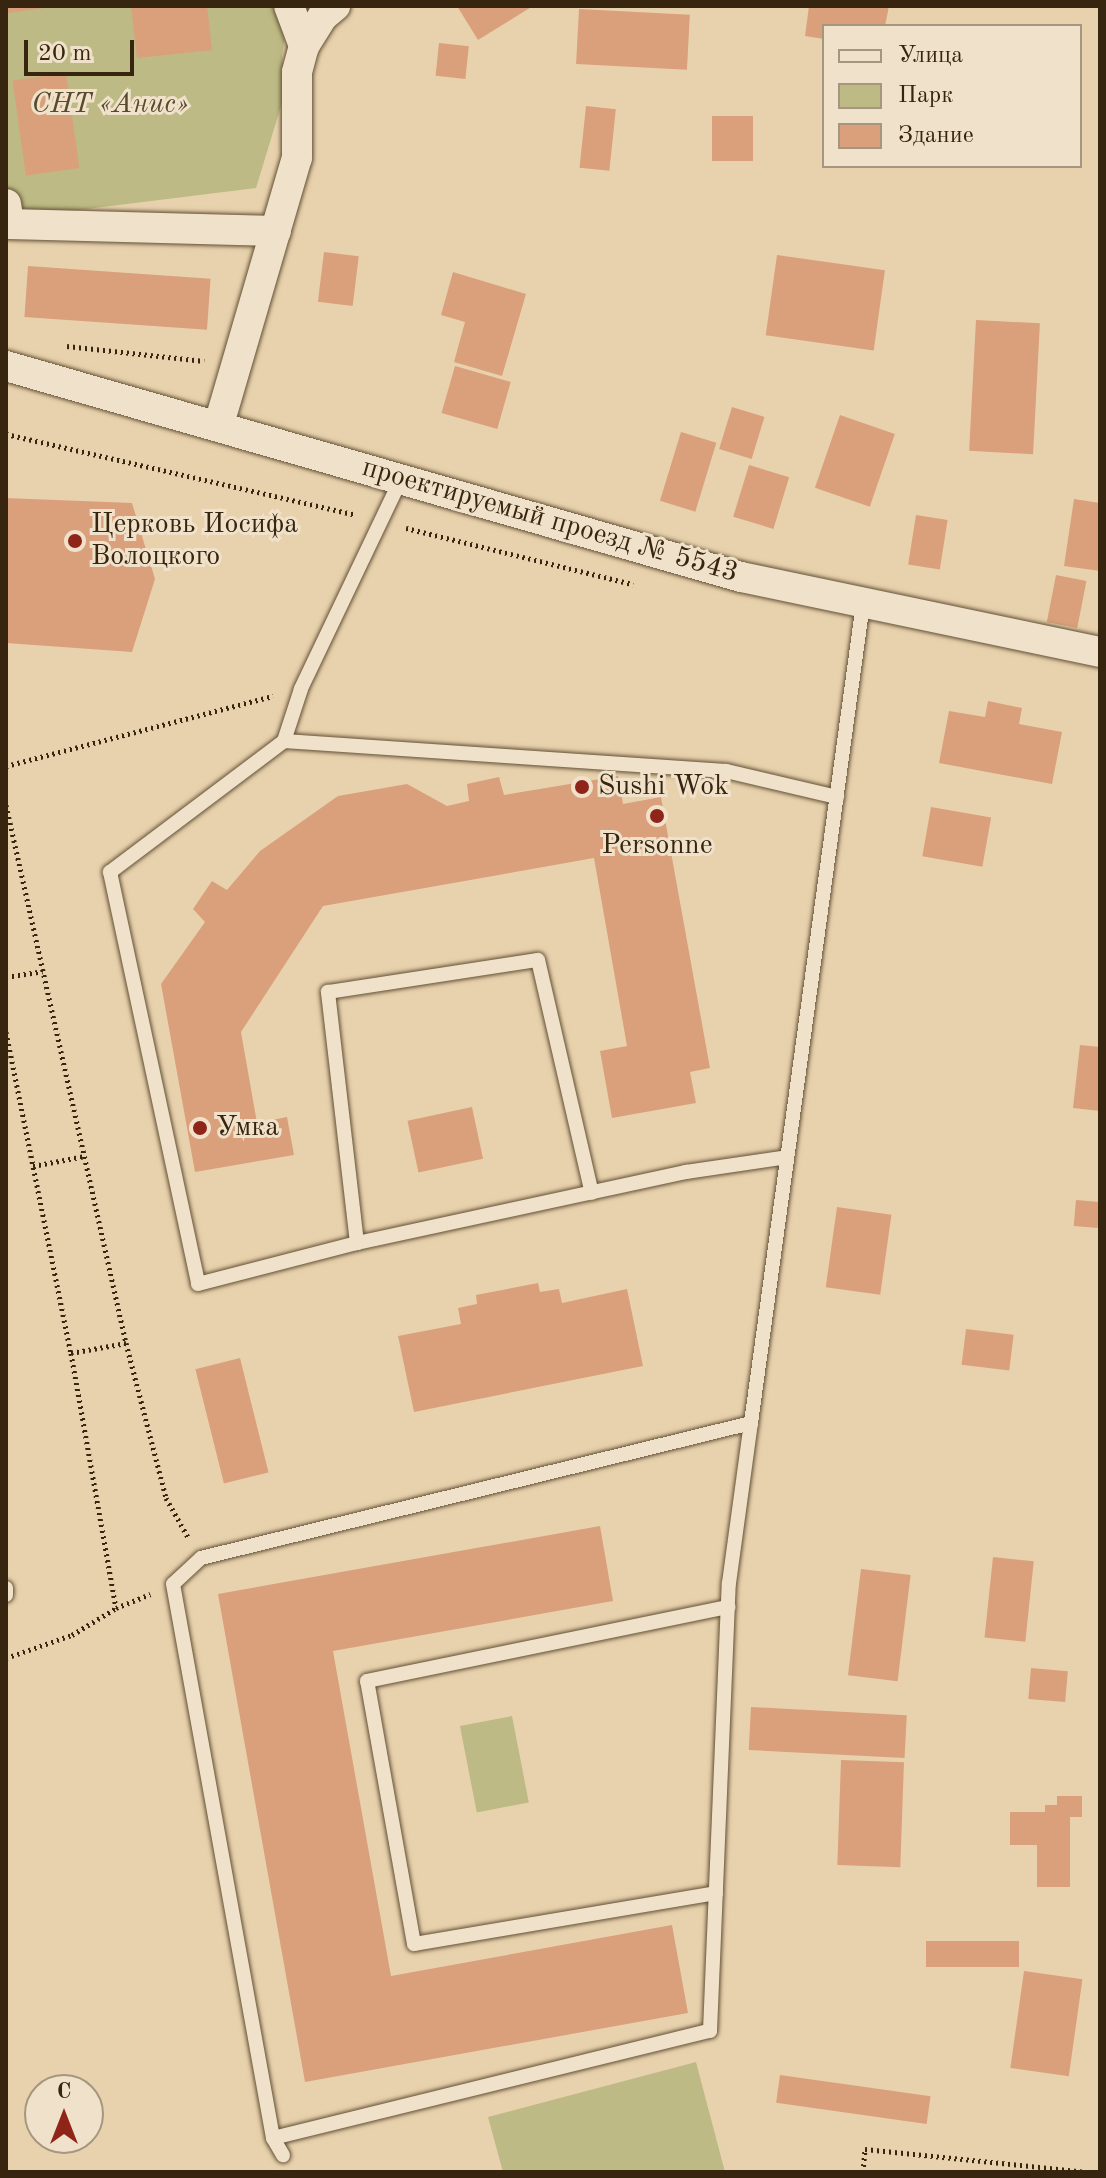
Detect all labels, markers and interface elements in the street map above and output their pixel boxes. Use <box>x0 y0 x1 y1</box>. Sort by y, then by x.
scale bar <box>28 24 138 74</box>
legend <box>822 24 1082 168</box>
text: 20 m <box>38 42 92 66</box>
text: Улица <box>898 44 963 68</box>
text: Парк <box>898 84 953 108</box>
park label: СНТ «Анис» <box>31 88 189 122</box>
text: Здание <box>898 124 974 148</box>
street label: проектируемый проезд № 5543 <box>358 451 742 591</box>
place label: Церковь Иосифа Волоцкого <box>91 508 298 574</box>
marker: Церковь Иосифа Волоцкого <box>66 532 84 550</box>
place label: Sushi Wok <box>598 770 729 804</box>
marker: Sushi Wok <box>573 778 591 796</box>
marker: Personne <box>648 807 666 825</box>
place label: Personne <box>601 829 713 863</box>
place label: Умка <box>216 1111 279 1145</box>
marker: Умка <box>191 1119 209 1137</box>
north arrow <box>24 2074 104 2154</box>
text: С <box>57 2081 71 2103</box>

